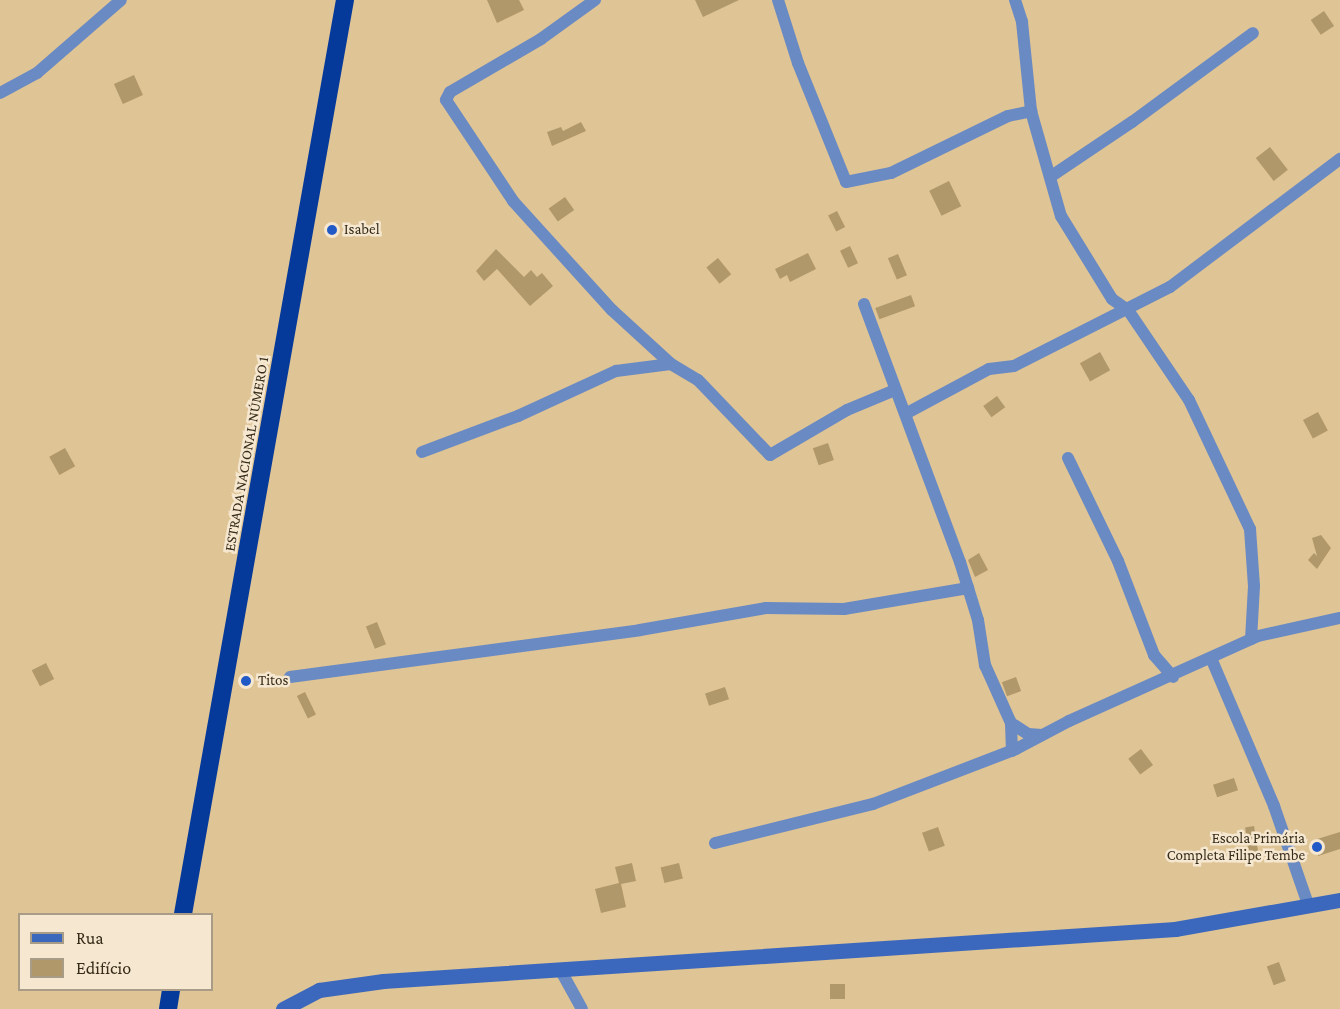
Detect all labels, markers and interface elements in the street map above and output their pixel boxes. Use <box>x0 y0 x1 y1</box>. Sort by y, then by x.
place label: Isabel <box>344 221 380 239</box>
marker: Isabel <box>325 223 339 237</box>
street label: ESTRADA NACIONAL NÚMERO 1 <box>221 355 273 553</box>
place label: Titos <box>258 672 288 690</box>
marker: Titos <box>239 674 253 688</box>
place label: Escola Primária Completa Filipe Tembe <box>1167 829 1305 864</box>
marker: Escola Primária Completa Filipe Tembe <box>1310 840 1324 854</box>
legend <box>18 913 213 991</box>
text: Rua <box>76 928 104 948</box>
text: Edifício <box>76 958 131 978</box>

